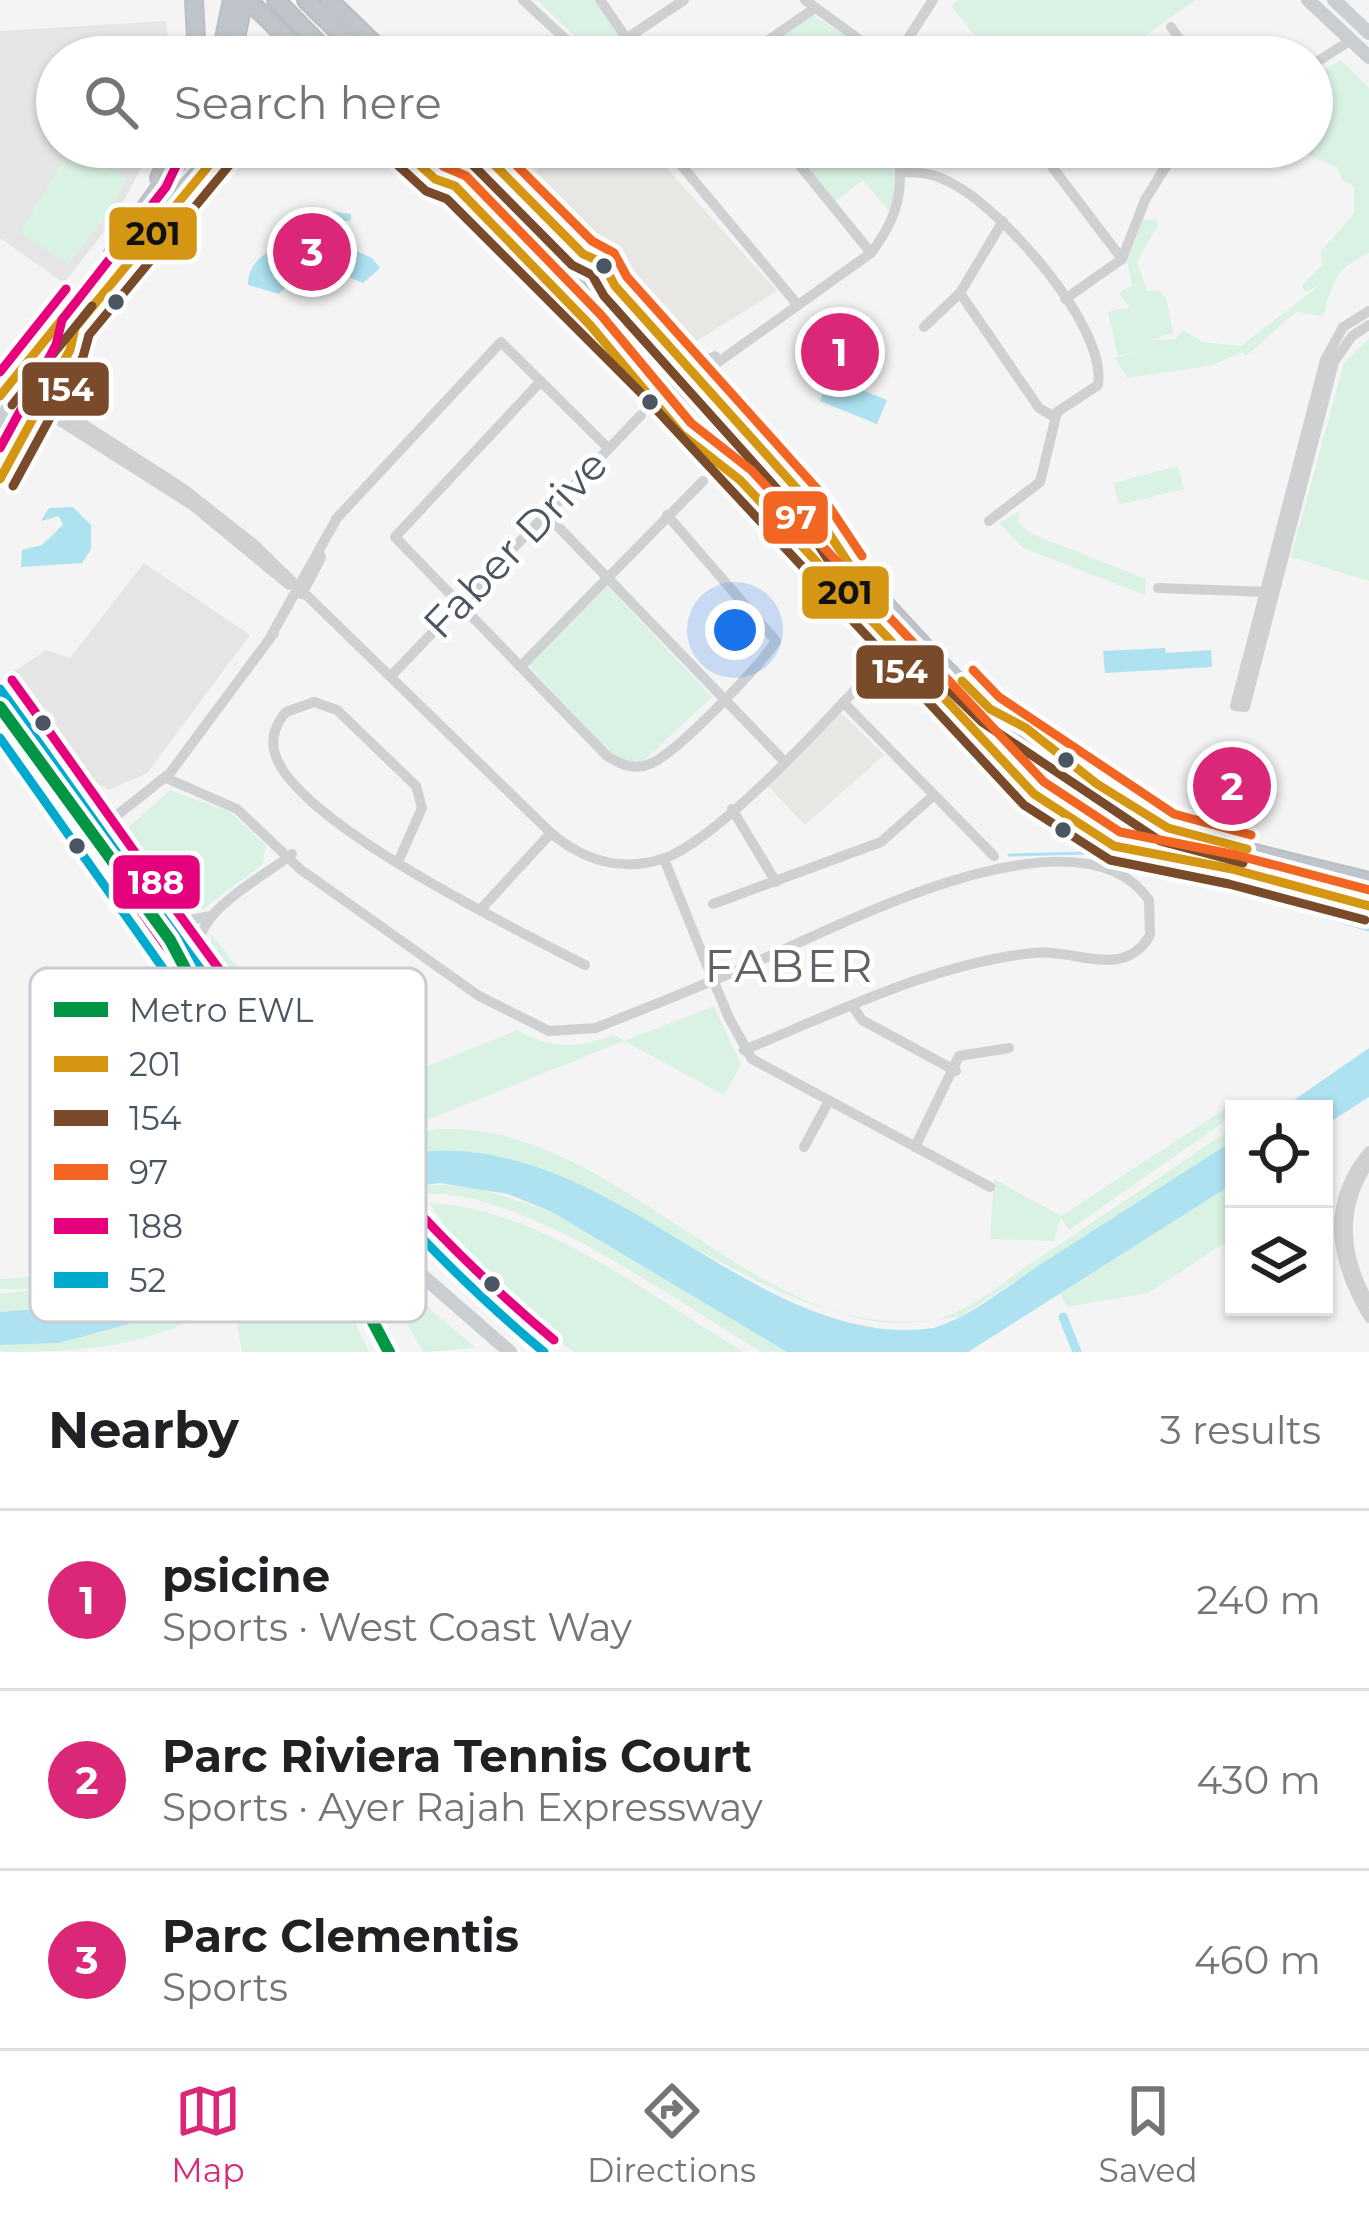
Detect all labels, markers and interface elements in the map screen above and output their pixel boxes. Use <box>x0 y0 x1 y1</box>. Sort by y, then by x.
search box <box>36 36 1333 168</box>
icon: search <box>78 69 144 135</box>
text: Search here <box>174 75 442 130</box>
line badge: 201 <box>107 205 199 262</box>
pin: 3 <box>273 207 351 297</box>
text: 201 <box>126 213 180 253</box>
unlabelled marker <box>593 255 615 277</box>
unlabelled marker <box>105 291 127 313</box>
pin: 1 <box>801 307 879 397</box>
line badge: 154 <box>20 360 111 418</box>
text: 154 <box>38 369 94 409</box>
unlabelled marker <box>639 391 661 413</box>
street label: Faber Drive <box>412 439 618 649</box>
line badge: 97 <box>761 489 830 546</box>
text: 97 <box>775 497 817 537</box>
line badge: 201 <box>800 564 891 621</box>
text: 201 <box>818 572 872 612</box>
your location <box>705 600 765 660</box>
line badge: 154 <box>854 643 946 701</box>
text: 154 <box>872 651 928 691</box>
unlabelled marker <box>32 712 54 734</box>
pin: 2 <box>1193 741 1271 831</box>
unlabelled marker <box>1055 749 1077 771</box>
unlabelled marker <box>1052 819 1074 841</box>
unlabelled marker <box>66 835 88 857</box>
line badge: 188 <box>111 853 202 911</box>
text: 188 <box>128 862 184 902</box>
district label: FABER <box>705 938 875 993</box>
legend <box>30 968 426 1322</box>
text: Metro EWL <box>129 990 314 1030</box>
text: 201 <box>129 1044 181 1084</box>
text: 154 <box>129 1098 182 1138</box>
map controls <box>1225 1100 1333 1316</box>
button: locate <box>1225 1100 1333 1208</box>
text: 97 <box>129 1152 168 1192</box>
text: 188 <box>129 1206 183 1246</box>
button: layers <box>1225 1208 1333 1316</box>
text: 52 <box>129 1260 166 1300</box>
unlabelled marker <box>481 1273 503 1295</box>
text: Nearby <box>48 1399 239 1461</box>
text: 3 results <box>1160 1406 1321 1454</box>
text: psicine <box>162 1548 330 1603</box>
text: 1 <box>79 1576 95 1624</box>
text: 240 m <box>1197 1576 1321 1624</box>
text: Sports · West Coast Way <box>162 1603 632 1651</box>
text: Parc Riviera Tennis Court <box>162 1728 752 1783</box>
text: 2 <box>75 1756 99 1804</box>
text: 430 m <box>1196 1756 1321 1804</box>
text: Sports · Ayer Rajah Expressway <box>162 1783 763 1831</box>
text: Parc Clementis <box>162 1908 519 1963</box>
text: 3 <box>75 1936 99 1984</box>
text: 460 m <box>1194 1936 1321 1984</box>
text: Sports <box>162 1963 288 2011</box>
tab: Map <box>171 2078 245 2190</box>
tab: Directions <box>587 2078 756 2190</box>
tab: Saved <box>1099 2078 1198 2190</box>

